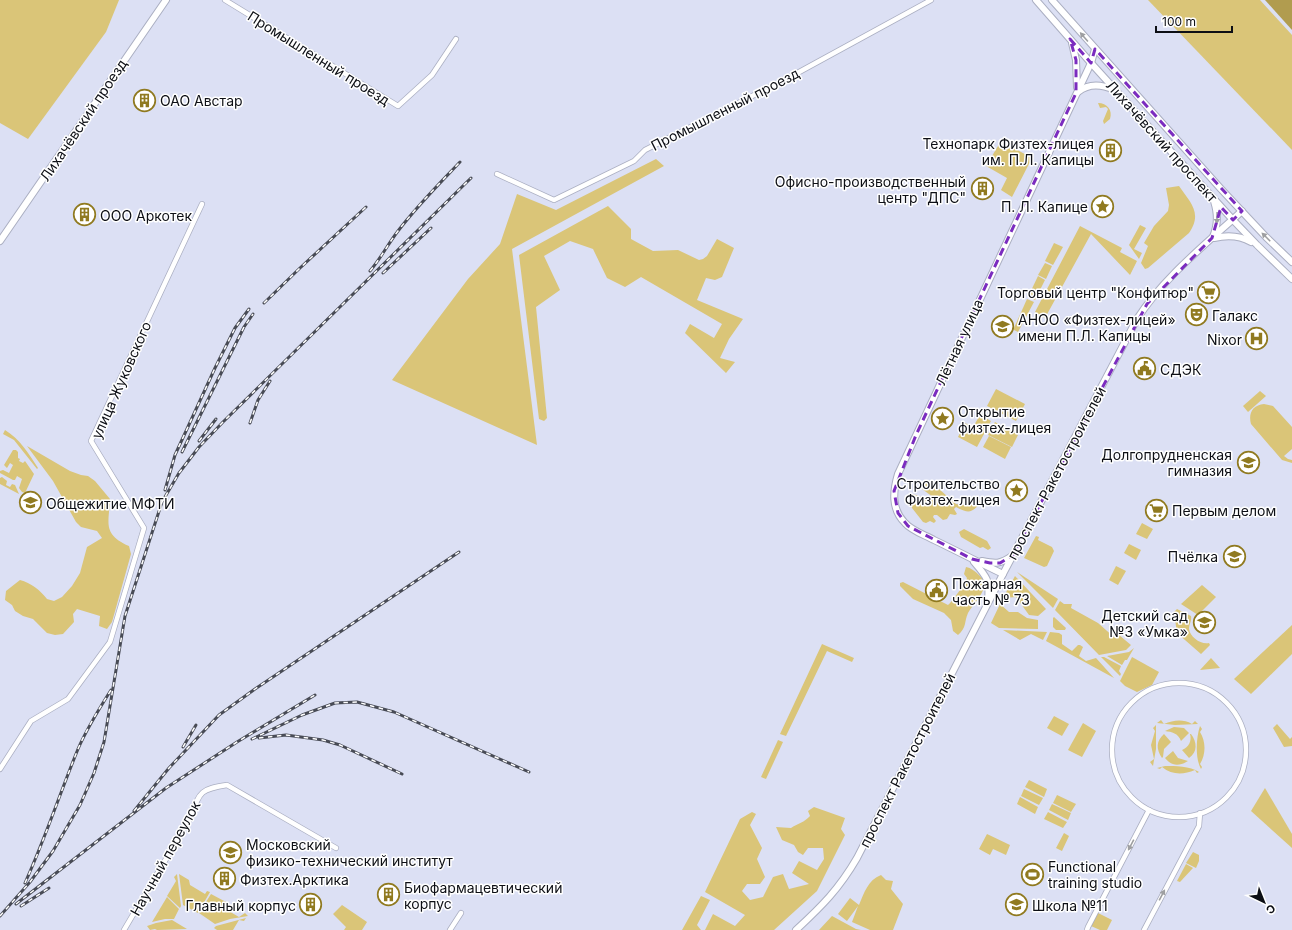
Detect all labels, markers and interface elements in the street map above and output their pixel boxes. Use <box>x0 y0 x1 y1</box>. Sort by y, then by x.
street label: Промышленный проезд <box>245 7 393 109</box>
scale bar <box>1156 8 1232 34</box>
text: 100 m <box>1162 14 1196 29</box>
one-way arrow <box>1080 32 1089 42</box>
street label: Лихачёвский проезд <box>36 56 130 184</box>
street label: Промышленный проезд <box>648 64 802 154</box>
street label: Лихачёвский проспект <box>1103 77 1222 206</box>
building icon: ОАО Австар <box>132 87 158 113</box>
place label: ОАО Австар <box>160 92 243 109</box>
place label: Технопарк Физтех-лицея им. П.Л. Капицы <box>922 135 1094 168</box>
building icon: Технопарк Физтех-лицея им. П.Л. Капицы <box>1097 138 1123 164</box>
place label: Офисно-производственный центр "ДПС" <box>775 173 966 206</box>
building icon: Офисно-производственный центр "ДПС" <box>969 176 995 202</box>
place icon: П. Л. Капице <box>1090 193 1116 219</box>
place label: П. Л. Капице <box>1001 198 1088 215</box>
building icon: ООО Аркотек <box>72 202 98 228</box>
place label: ООО Аркотек <box>100 207 192 224</box>
one-way arrow <box>1214 212 1220 225</box>
one-way arrow <box>1262 232 1271 242</box>
supermarket icon: Торговый центр "Конфитюр" <box>1196 279 1222 305</box>
place label: Торговый центр "Конфитюр" <box>997 284 1194 301</box>
street label: Лётная улица <box>932 296 986 388</box>
theatre icon: Галакс <box>1183 302 1209 328</box>
place label: Галакс <box>1212 307 1258 324</box>
place label: АНОО «Физтех-лицей» имени П.Л. Капицы <box>1018 311 1176 344</box>
school or university icon: АНОО «Физтех-лицей» имени П.Л. Капицы <box>990 314 1016 340</box>
street label: улица Жуковского <box>87 319 155 441</box>
hospital icon: Nixor <box>1244 326 1270 352</box>
place label: Nixor <box>1207 331 1242 348</box>
public building icon: СДЭК <box>1132 356 1158 382</box>
place label: СДЭК <box>1160 361 1202 378</box>
street label: проспект Ракетостроителей <box>1003 384 1109 562</box>
place label: Открытие физтех-лицея <box>958 403 1051 436</box>
place icon: Открытие физтех-лицея <box>930 406 956 432</box>
place label: Долгопрудненская гимназия <box>1101 446 1232 479</box>
school or university icon: Долгопрудненская гимназия <box>1235 449 1261 475</box>
place label: Строительство Физтех-лицея <box>896 475 1000 508</box>
place icon: Строительство Физтех-лицея <box>1003 478 1029 504</box>
school or university icon: Общежитие МФТИ <box>18 490 44 516</box>
place label: Общежитие МФТИ <box>46 495 175 512</box>
supermarket icon: Первым делом <box>1143 497 1169 523</box>
place label: Первым делом <box>1172 502 1276 519</box>
school or university icon: Пчёлка <box>1221 543 1247 569</box>
place label: Пчёлка <box>1168 548 1218 565</box>
place label: Пожарная часть № 73 <box>952 575 1030 608</box>
public building icon: Пожарная часть № 73 <box>924 578 950 604</box>
place label: Детский сад №3 «Умка» <box>1101 607 1188 640</box>
school or university icon: Детский сад №3 «Умка» <box>1191 610 1217 636</box>
street label: проспект Ракетостроителей <box>856 670 958 850</box>
street label: Научный переулок <box>126 797 204 918</box>
place label: Московский физико-технический институт <box>246 836 453 869</box>
school or university icon: Московский физико-технический институт <box>218 839 244 865</box>
one-way arrow <box>1127 839 1134 850</box>
place label: Functional training studio <box>1048 858 1142 891</box>
sports icon: Functional training studio <box>1020 861 1046 887</box>
building icon: Физтех.Арктика <box>211 866 237 892</box>
place label: Физтех.Арктика <box>240 871 349 888</box>
place label: Биофармацевтический корпус <box>404 879 562 912</box>
building icon: Биофармацевтический корпус <box>376 882 402 908</box>
north arrow <box>1244 882 1284 922</box>
one-way arrow <box>1159 890 1166 901</box>
building icon: Главный корпус <box>298 892 324 918</box>
school or university icon: Школа №11 <box>1003 892 1029 918</box>
place label: Главный корпус <box>185 897 296 914</box>
place label: Школа №11 <box>1032 897 1108 914</box>
text: С <box>1263 901 1279 917</box>

